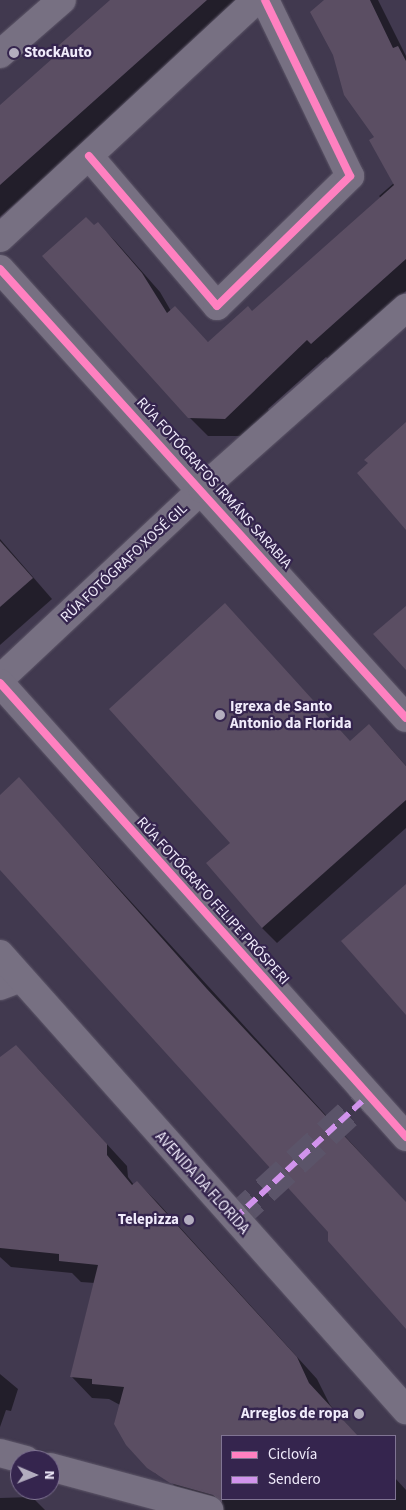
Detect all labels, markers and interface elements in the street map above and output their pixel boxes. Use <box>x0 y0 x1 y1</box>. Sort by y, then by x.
place label: StockAuto <box>24 44 92 62</box>
marker: StockAuto <box>8 47 20 59</box>
street label: RÚA FOTÓGRAFOS IRMÁNS SARABIA <box>132 394 296 572</box>
street label: RÚA FOTÓGRAFO XOSÉ GIL <box>57 500 191 626</box>
place label: Igrexa de Santo Antonio da Florida <box>230 697 352 732</box>
marker: Igrexa de Santo Antonio da Florida <box>214 709 226 721</box>
street label: RÚA FOTÓGRAFO FELIPE PRÓSPERI <box>133 813 293 989</box>
street label: AVENIDA DA FLORIDA <box>151 1128 253 1238</box>
place label: Telepizza <box>118 1211 179 1229</box>
marker: Telepizza <box>183 1214 195 1226</box>
place label: Arreglos de ropa <box>241 1405 349 1423</box>
marker: Arreglos de ropa <box>353 1408 365 1420</box>
legend <box>221 1435 396 1500</box>
text: Ciclovía <box>268 1444 317 1465</box>
north arrow <box>10 1450 60 1500</box>
text: Sendero <box>268 1469 321 1490</box>
text: N <box>39 1470 59 1480</box>

